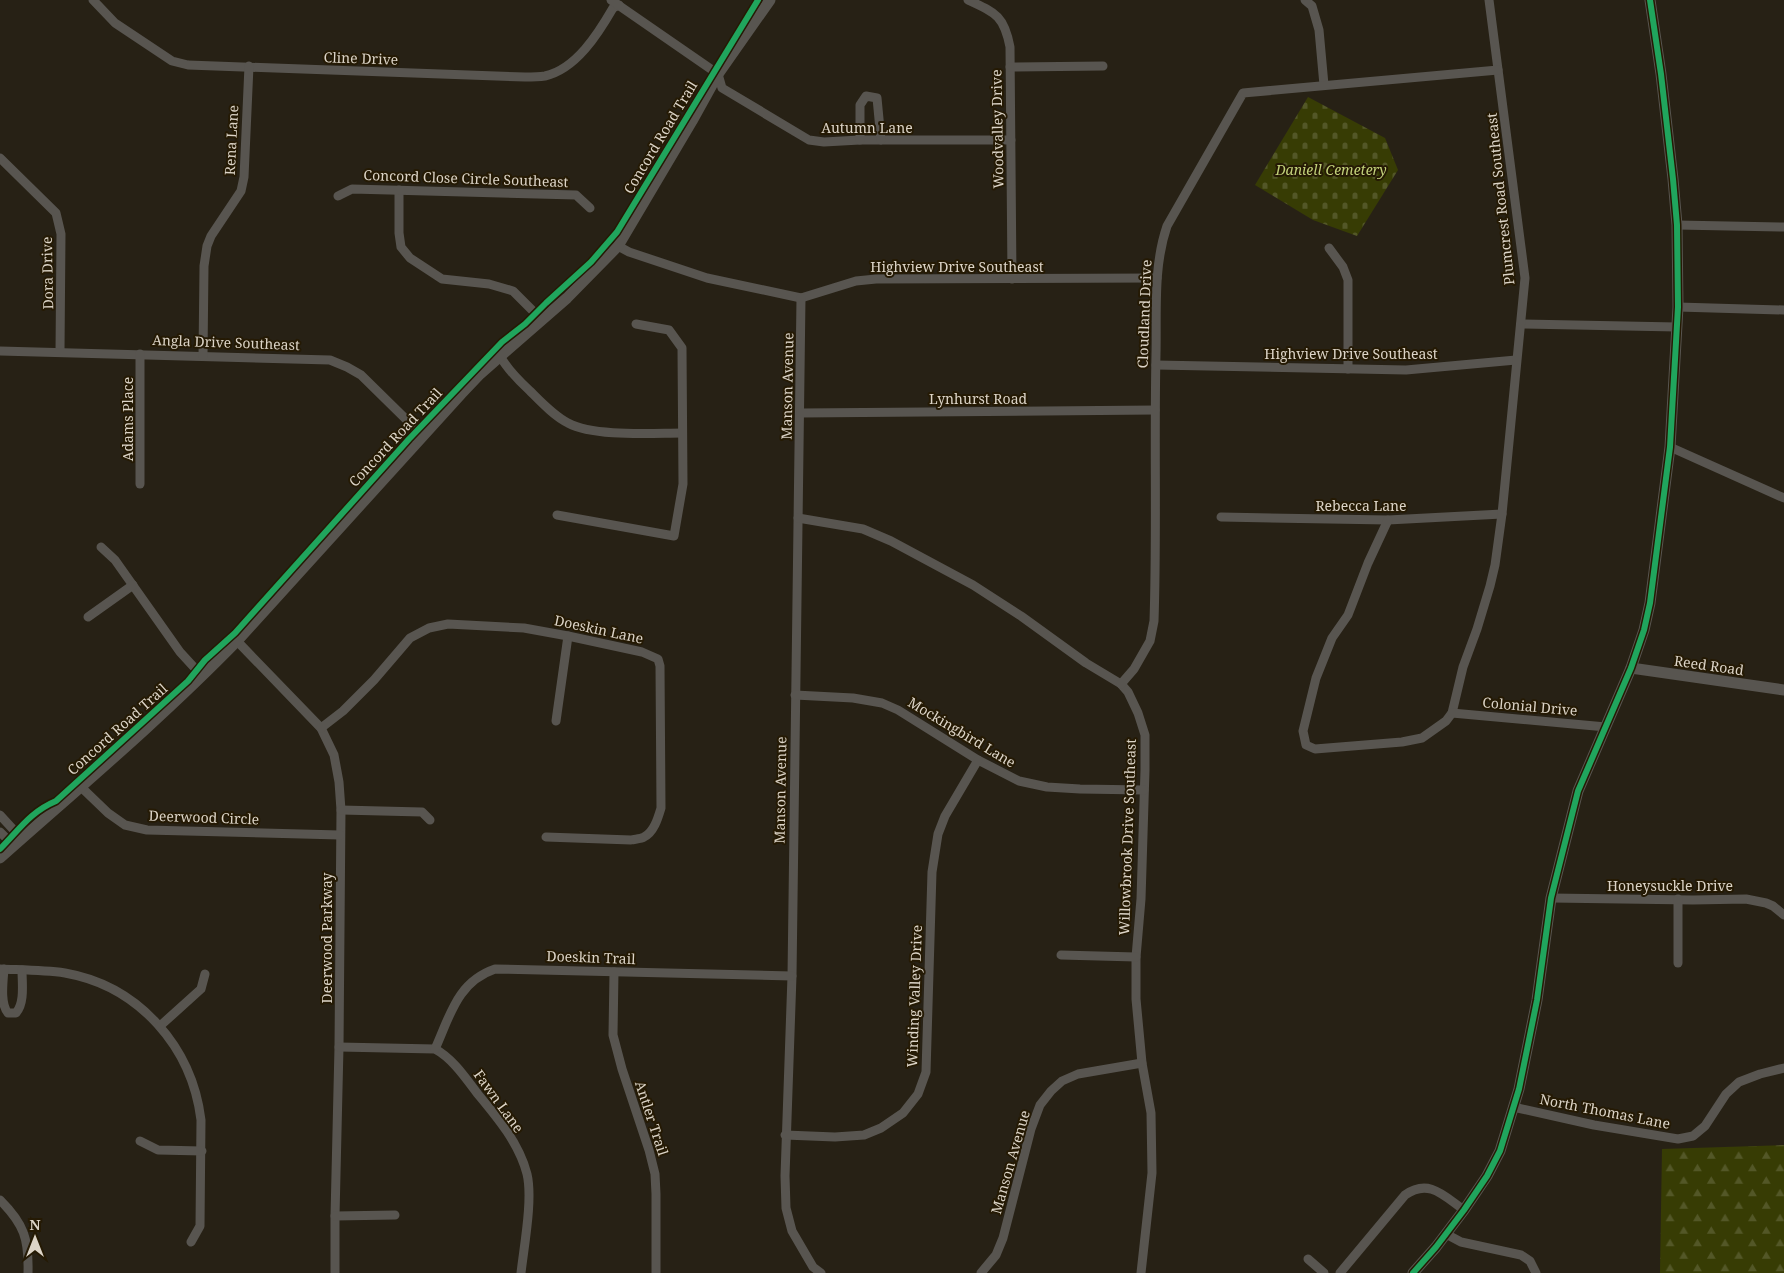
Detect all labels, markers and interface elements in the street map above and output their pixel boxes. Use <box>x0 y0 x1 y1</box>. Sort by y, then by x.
street label: Cline Drive <box>323 47 399 69</box>
street label: Woodvalley Drive <box>986 69 1008 189</box>
street label: Concord Road Trail <box>619 76 702 197</box>
street label: Rena Lane <box>220 104 242 176</box>
street label: Plumcrest Road Southeast <box>1481 112 1518 286</box>
street label: Autumn Lane <box>821 118 913 137</box>
park label: Daniell Cemetery <box>1274 160 1387 179</box>
street label: Concord Close Circle Southeast <box>363 165 569 191</box>
street label: Dora Drive <box>37 236 57 310</box>
street label: Highview Drive Southeast <box>870 257 1044 276</box>
street label: Cloudland Drive <box>1133 259 1155 369</box>
street label: Angla Drive Southeast <box>152 330 300 354</box>
street label: Manson Avenue <box>777 332 797 440</box>
street label: Highview Drive Southeast <box>1264 344 1438 363</box>
street label: Adams Place <box>118 377 137 461</box>
street label: Concord Road Trail <box>344 383 446 490</box>
street label: Lynhurst Road <box>929 389 1028 408</box>
street label: Rebecca Lane <box>1315 496 1407 515</box>
street label: Doeskin Lane <box>553 610 645 648</box>
street label: Reed Road <box>1673 651 1745 679</box>
street label: Concord Road Trail <box>63 679 172 779</box>
street label: Mockingbird Lane <box>905 692 1019 772</box>
street label: Colonial Drive <box>1482 692 1578 720</box>
street label: Manson Avenue <box>770 736 790 844</box>
street label: Willowbrook Drive Southeast <box>1114 738 1140 936</box>
street label: Deerwood Circle <box>148 806 260 828</box>
street label: Deerwood Parkway <box>317 872 336 1003</box>
street label: Honeysuckle Drive <box>1607 876 1733 895</box>
street label: Winding Valley Drive <box>902 924 926 1068</box>
street label: Doeskin Trail <box>546 946 636 968</box>
street label: Fawn Lane <box>470 1066 528 1136</box>
street label: Antler Trail <box>631 1078 673 1158</box>
street label: North Thomas Lane <box>1538 1089 1672 1133</box>
street label: Manson Avenue <box>986 1108 1034 1216</box>
north arrow <box>10 1213 60 1263</box>
text: N <box>29 1215 41 1234</box>

